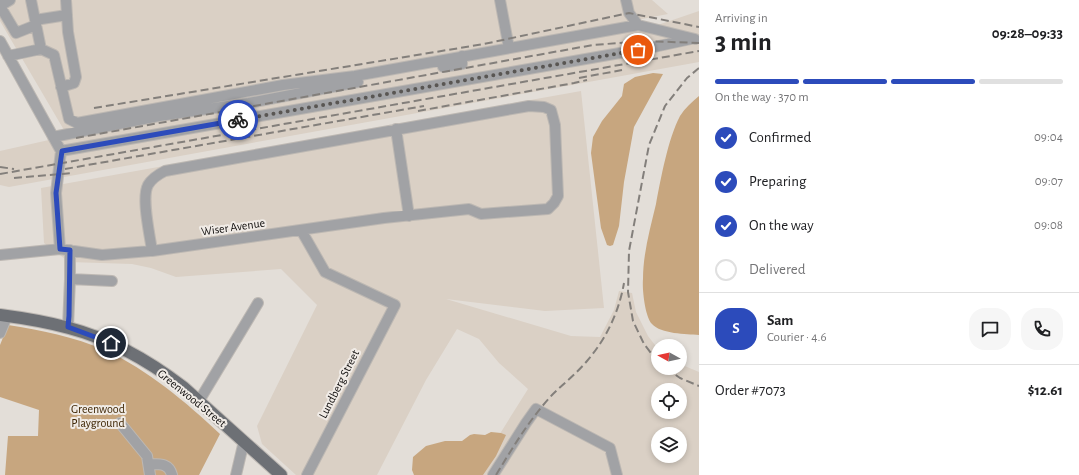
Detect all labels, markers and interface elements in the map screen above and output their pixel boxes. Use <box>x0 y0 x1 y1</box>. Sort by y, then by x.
text: Arriving in <box>715 12 768 25</box>
text: 09:28–09:33 <box>992 26 1063 41</box>
text: 3 min <box>715 29 772 55</box>
pin <box>621 33 655 67</box>
icon: bag <box>627 39 649 61</box>
text: On the way · 370 m <box>715 91 809 104</box>
courier <box>218 100 258 140</box>
icon: bike <box>227 109 249 131</box>
icon: check <box>715 127 737 149</box>
text: Confirmed <box>749 130 811 145</box>
text: 09:04 <box>1034 131 1063 144</box>
icon: check <box>715 171 737 193</box>
text: Preparing <box>749 174 806 189</box>
text: 09:07 <box>1035 175 1063 188</box>
icon: check <box>715 215 737 237</box>
street label: Wiser Avenue <box>200 217 266 237</box>
text: On the way <box>749 218 814 233</box>
text: 09:08 <box>1034 219 1063 232</box>
text: Delivered <box>749 262 806 277</box>
button: chat <box>969 308 1011 350</box>
button: phone <box>1021 308 1063 350</box>
text: Sam <box>767 313 793 328</box>
text: S <box>732 321 740 336</box>
pin <box>94 326 128 360</box>
text: Courier · 4.6 <box>767 331 827 344</box>
icon: home <box>100 332 122 354</box>
north arrow <box>651 339 687 375</box>
map controls <box>651 339 687 463</box>
street label: Lundberg Street <box>317 348 361 420</box>
street label: Greenwood Street <box>156 367 229 429</box>
button: locate <box>651 383 687 419</box>
text: Order #7073 <box>715 383 786 398</box>
text: $12.61 <box>1028 383 1063 398</box>
park label: Greenwood Playground <box>71 403 125 430</box>
button: layers <box>651 427 687 463</box>

